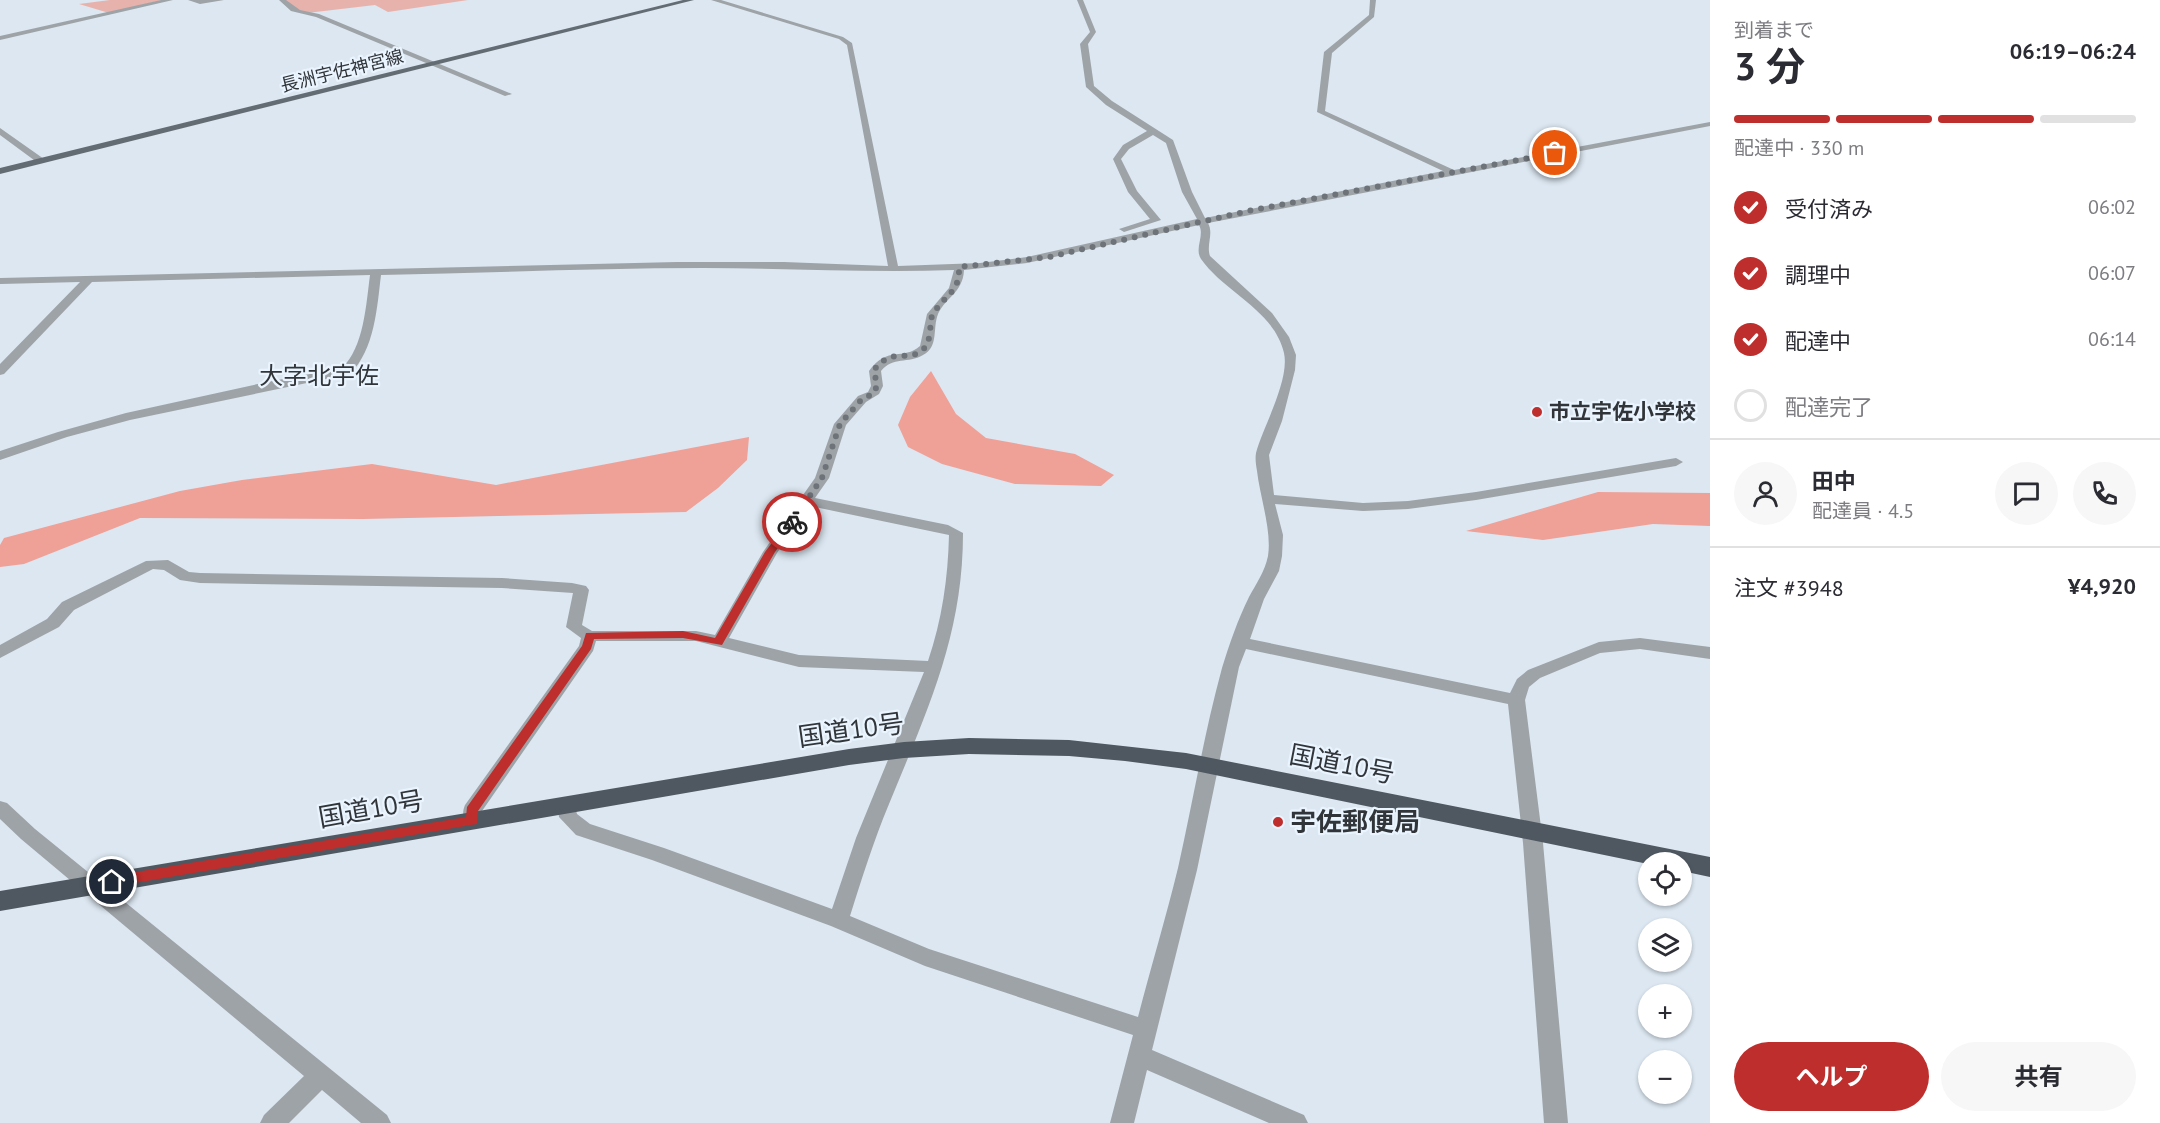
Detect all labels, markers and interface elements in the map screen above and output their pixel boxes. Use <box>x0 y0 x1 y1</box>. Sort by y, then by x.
text: 到着まで <box>1734 17 1814 43</box>
text: 06:19–06:24 <box>2010 37 2136 65</box>
text: 3 分 <box>1734 40 1805 91</box>
street label: 長洲宇佐神宮線 <box>278 44 406 97</box>
pin <box>1529 127 1580 178</box>
text: 配達中 · 330 m <box>1734 135 1864 161</box>
icon: bag <box>1538 136 1571 169</box>
icon: check <box>1734 191 1767 224</box>
text: 06:02 <box>2088 194 2136 220</box>
text: 受付済み <box>1785 195 1873 223</box>
icon: check <box>1734 257 1767 290</box>
text: 06:07 <box>2088 260 2136 286</box>
text: 調理中 <box>1785 261 1851 289</box>
icon: check <box>1734 323 1767 356</box>
text: 06:14 <box>2088 326 2136 352</box>
text: 配達中 <box>1785 327 1851 355</box>
district label: 大字北宇佐 <box>259 360 379 391</box>
text: 配達完了 <box>1785 393 1873 421</box>
place label: 市立宇佐小学校 <box>1549 398 1696 425</box>
marker: 市立宇佐小学校 <box>1530 405 1544 419</box>
button: person <box>1734 462 1797 525</box>
button: chat <box>1995 462 2058 525</box>
button: phone <box>2073 462 2136 525</box>
text: 田中 <box>1812 467 1856 495</box>
courier <box>762 492 822 552</box>
text: 配達員 · 4.5 <box>1812 498 1914 524</box>
icon: bike <box>776 506 809 539</box>
text: ¥4,920 <box>2068 572 2136 600</box>
text: 注文 #3948 <box>1734 574 1844 602</box>
street label: 国道10号 <box>796 706 906 753</box>
street label: 国道10号 <box>1287 737 1397 790</box>
street label: 国道10号 <box>316 783 426 834</box>
place label: 宇佐郵便局 <box>1290 805 1420 838</box>
marker: 宇佐郵便局 <box>1271 815 1285 829</box>
map controls <box>1638 852 1692 1104</box>
button: locate <box>1638 852 1692 906</box>
pin <box>86 856 137 907</box>
icon: home <box>95 865 128 898</box>
button: layers <box>1638 918 1692 972</box>
button: + <box>1638 984 1692 1038</box>
button: ヘルプ <box>1734 1042 1929 1111</box>
button: 共有 <box>1941 1042 2136 1111</box>
button: − <box>1638 1050 1692 1104</box>

